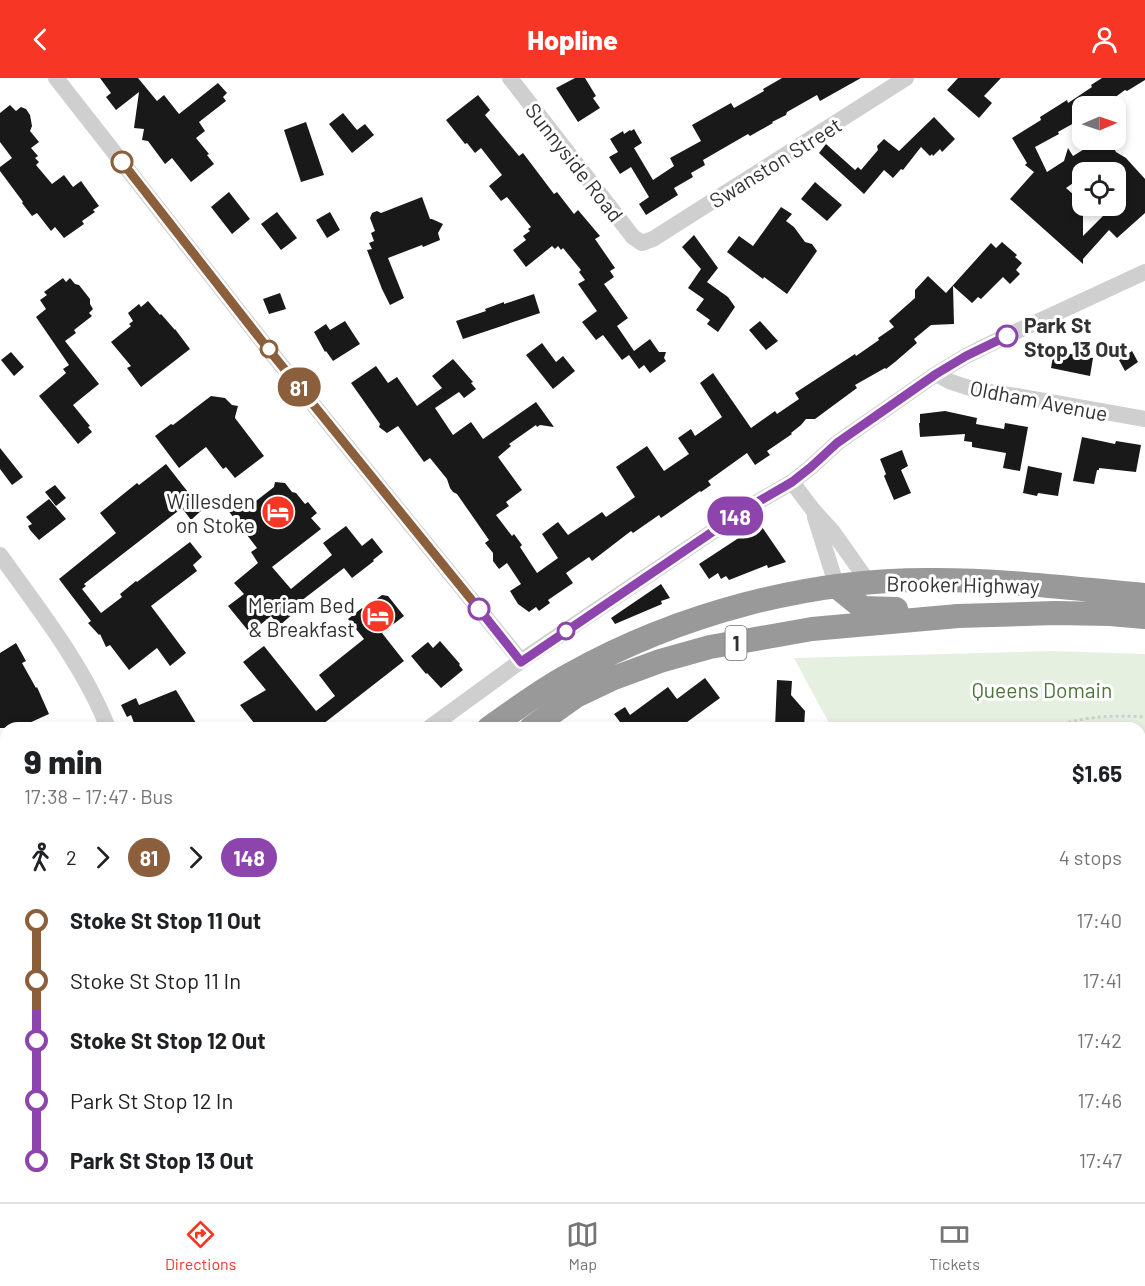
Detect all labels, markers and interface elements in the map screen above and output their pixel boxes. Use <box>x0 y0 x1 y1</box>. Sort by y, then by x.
icon: back <box>24 23 57 56</box>
text: Hopline <box>527 23 618 55</box>
icon: person <box>1088 23 1121 56</box>
north arrow <box>1072 96 1126 150</box>
map controls <box>1072 96 1126 216</box>
street label: Sunnyside Road <box>521 98 629 226</box>
street label: Swanston Street <box>704 111 846 213</box>
unlabelled marker <box>111 151 133 173</box>
button: locate <box>1072 162 1126 216</box>
place label: Park St Stop 13 Out <box>1024 312 1128 361</box>
marker: Park St Stop 13 Out <box>996 325 1018 347</box>
unlabelled marker <box>260 340 278 358</box>
line badge: 81 <box>272 368 326 406</box>
street label: Oldham Avenue <box>968 374 1110 426</box>
text: 81 <box>290 375 308 400</box>
place label: Willesden on Stoke <box>166 488 255 537</box>
hotel icon: Willesden on Stoke <box>260 494 296 530</box>
line badge: 148 <box>700 496 770 536</box>
text: 148 <box>719 504 751 529</box>
street label: Brooker Highway <box>886 570 1040 598</box>
place label: Meriam Bed & Breakfast <box>248 592 355 641</box>
hotel icon: Meriam Bed & Breakfast <box>360 598 396 634</box>
unlabelled marker <box>468 598 490 620</box>
unlabelled marker <box>557 622 575 640</box>
road number: 1 <box>726 626 746 660</box>
park label: Queens Domain <box>972 677 1112 702</box>
text: 9 min <box>24 741 102 781</box>
text: $1.65 <box>1072 760 1122 786</box>
text: 17:38 – 17:47 · Bus <box>24 784 173 808</box>
icon: walk <box>24 841 57 874</box>
icon: forward <box>86 841 119 874</box>
icon: forward <box>179 841 212 874</box>
text: 2 <box>66 845 77 869</box>
text: 81 <box>140 845 158 870</box>
text: 148 <box>233 845 265 870</box>
text: 4 stops <box>1059 845 1122 869</box>
text: Stoke St Stop 11 Out <box>70 907 261 933</box>
text: 17:40 <box>1076 908 1122 932</box>
text: Stoke St Stop 11 In <box>70 967 241 993</box>
text: 17:41 <box>1083 968 1122 992</box>
text: Stoke St Stop 12 Out <box>70 1027 266 1053</box>
text: 17:42 <box>1077 1028 1122 1052</box>
text: Park St Stop 12 In <box>70 1087 233 1113</box>
text: 17:46 <box>1077 1088 1122 1112</box>
text: Park St Stop 13 Out <box>70 1147 254 1173</box>
text: 17:47 <box>1079 1148 1122 1172</box>
tab: Directions <box>165 1218 236 1273</box>
tab: Map <box>566 1218 599 1273</box>
tab: Tickets <box>929 1218 980 1273</box>

